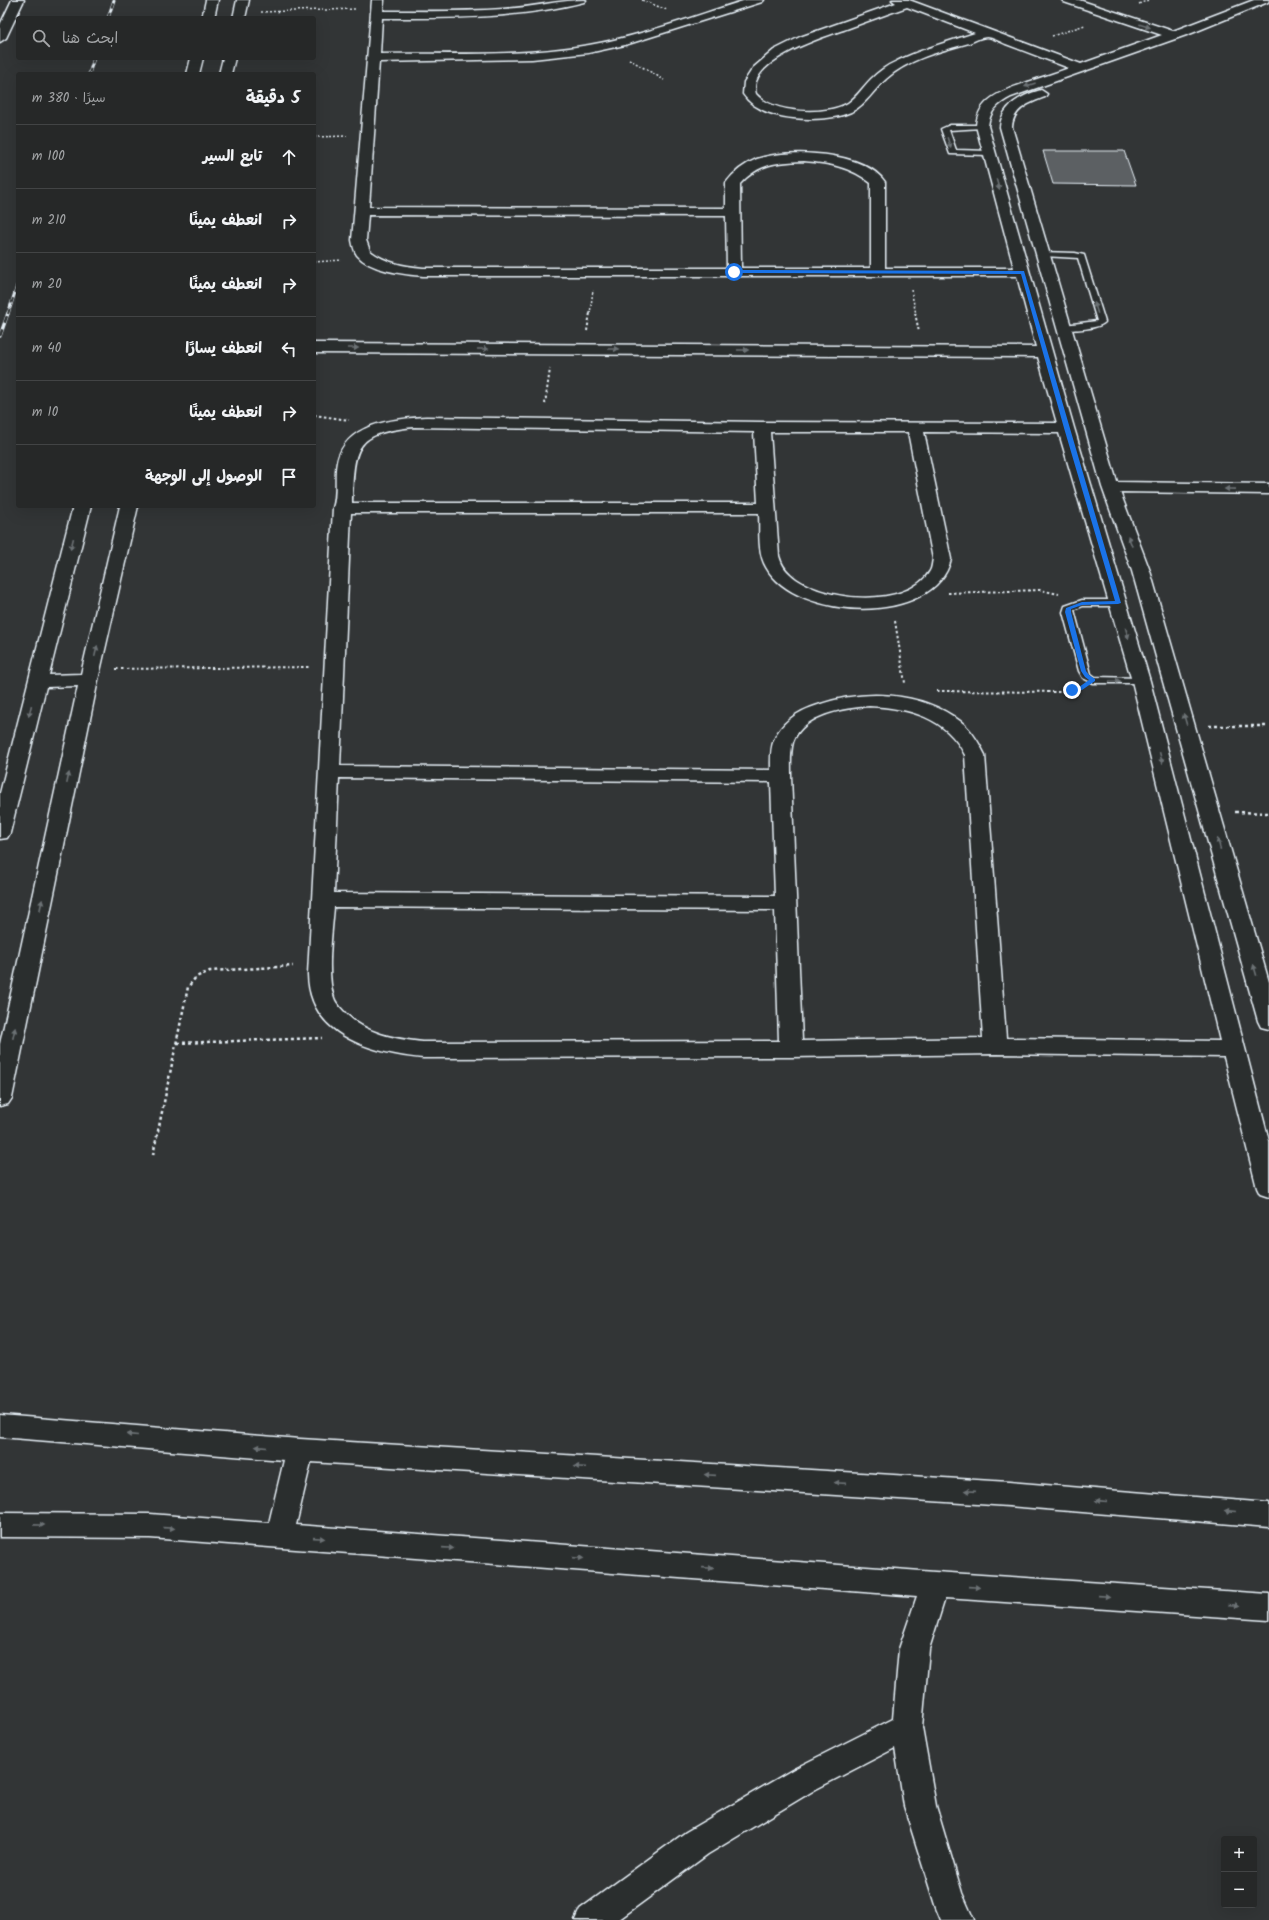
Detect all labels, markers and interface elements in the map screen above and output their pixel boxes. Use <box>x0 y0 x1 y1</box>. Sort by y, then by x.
search box <box>16 16 316 60</box>
one-way arrow <box>1139 23 1151 29</box>
icon: search <box>30 27 52 49</box>
text: ابحث هنا <box>62 27 118 51</box>
one-way arrow <box>1024 82 1036 88</box>
text: 5 دقيقة <box>246 85 300 112</box>
text: سيرًا · 380 m <box>32 88 105 109</box>
one-way arrow <box>946 138 952 150</box>
text: تابع السير <box>203 145 262 169</box>
text: 100 m <box>32 146 65 167</box>
icon: ahead <box>278 146 300 168</box>
one-way arrow <box>995 179 1001 191</box>
text: انعطف يمينًا <box>189 209 262 233</box>
text: 210 m <box>32 210 66 231</box>
icon: right <box>278 210 300 232</box>
route start <box>725 263 743 281</box>
text: انعطف يمينًا <box>189 273 262 297</box>
text: 20 m <box>32 274 62 295</box>
icon: right <box>278 274 300 296</box>
one-way arrow <box>1093 301 1099 313</box>
text: انعطف يسارًا <box>185 337 262 361</box>
text: 40 m <box>32 338 61 359</box>
icon: left <box>278 338 300 360</box>
one-way arrow <box>347 345 360 351</box>
one-way arrow <box>477 346 490 352</box>
one-way arrow <box>607 346 620 352</box>
one-way arrow <box>737 347 750 353</box>
text: انعطف يمينًا <box>189 401 262 425</box>
text: 10 m <box>32 402 58 423</box>
icon: right <box>278 402 300 424</box>
text: الوصول إلى الوجهة <box>145 465 262 489</box>
icon: arrive <box>278 466 300 488</box>
one-way arrow <box>1223 486 1236 492</box>
one-way arrow <box>1127 535 1133 547</box>
one-way arrow <box>69 538 75 550</box>
one-way arrow <box>1124 627 1130 639</box>
one-way arrow <box>93 645 99 657</box>
one-way arrow <box>1109 678 1122 684</box>
route end <box>1063 681 1081 699</box>
one-way arrow <box>27 705 33 717</box>
one-way arrow <box>1182 713 1188 725</box>
one-way arrow <box>1158 752 1164 765</box>
one-way arrow <box>66 772 72 784</box>
one-way arrow <box>1216 838 1222 850</box>
one-way arrow <box>39 899 45 912</box>
one-way arrow <box>1251 963 1257 976</box>
one-way arrow <box>11 1026 17 1039</box>
one-way arrow <box>126 1432 138 1439</box>
one-way arrow <box>255 1443 267 1450</box>
one-way arrow <box>574 1464 586 1471</box>
one-way arrow <box>704 1472 716 1479</box>
one-way arrow <box>834 1480 846 1487</box>
one-way arrow <box>964 1488 976 1495</box>
one-way arrow <box>1095 1498 1107 1504</box>
one-way arrow <box>1224 1508 1236 1515</box>
one-way arrow <box>33 1522 46 1528</box>
one-way arrow <box>163 1524 175 1531</box>
one-way arrow <box>313 1535 325 1542</box>
one-way arrow <box>442 1545 454 1552</box>
one-way arrow <box>572 1554 584 1561</box>
one-way arrow <box>702 1564 714 1571</box>
one-way arrow <box>968 1584 980 1591</box>
one-way arrow <box>1098 1593 1111 1599</box>
one-way arrow <box>1228 1601 1240 1608</box>
map controls <box>1221 1836 1257 1908</box>
button: + <box>1221 1836 1257 1872</box>
button: − <box>1221 1872 1257 1908</box>

